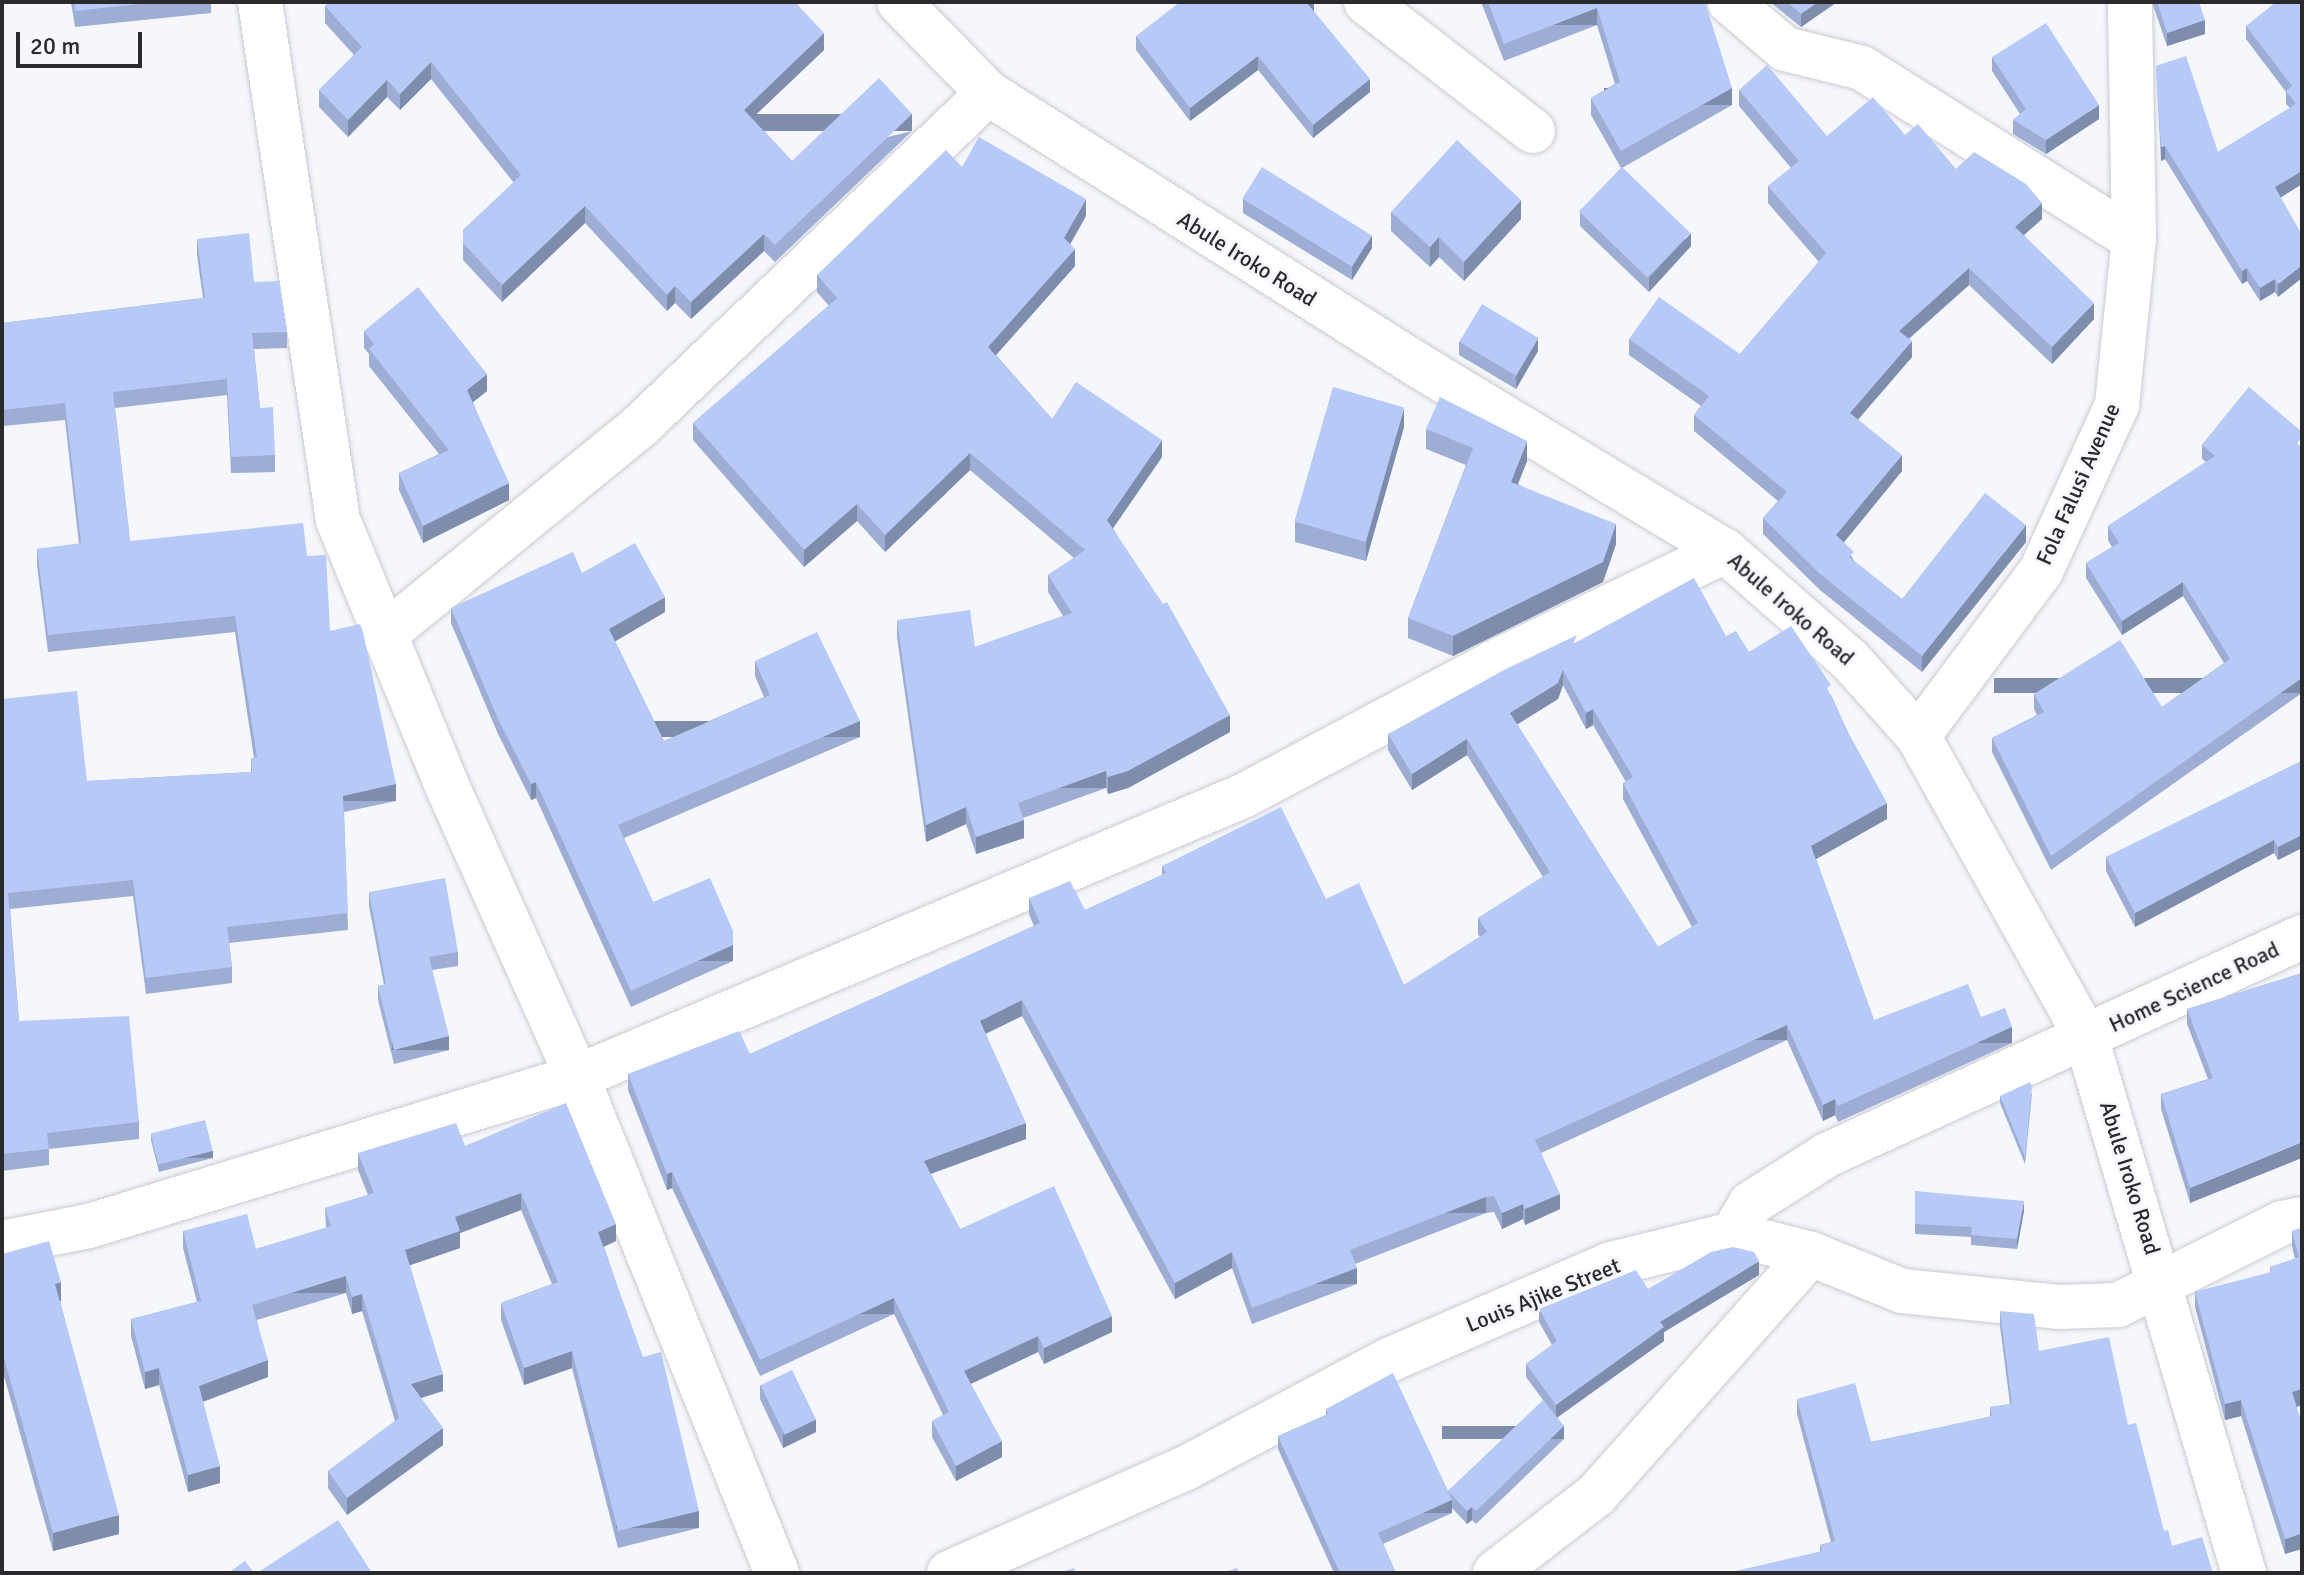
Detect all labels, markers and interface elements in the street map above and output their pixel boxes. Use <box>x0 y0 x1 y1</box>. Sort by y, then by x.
scale bar <box>20 16 146 66</box>
text: 20 m <box>30 31 80 61</box>
street label: Abule Iroko Road <box>1173 206 1321 312</box>
street label: Fola Falusi Avenue <box>2031 399 2125 569</box>
street label: Abule Iroko Road <box>1722 547 1860 671</box>
street label: Home Science Road <box>2105 936 2283 1038</box>
street label: Abule Iroko Road <box>2094 1098 2166 1258</box>
street label: Louis Ajike Street <box>1462 1252 1624 1338</box>

